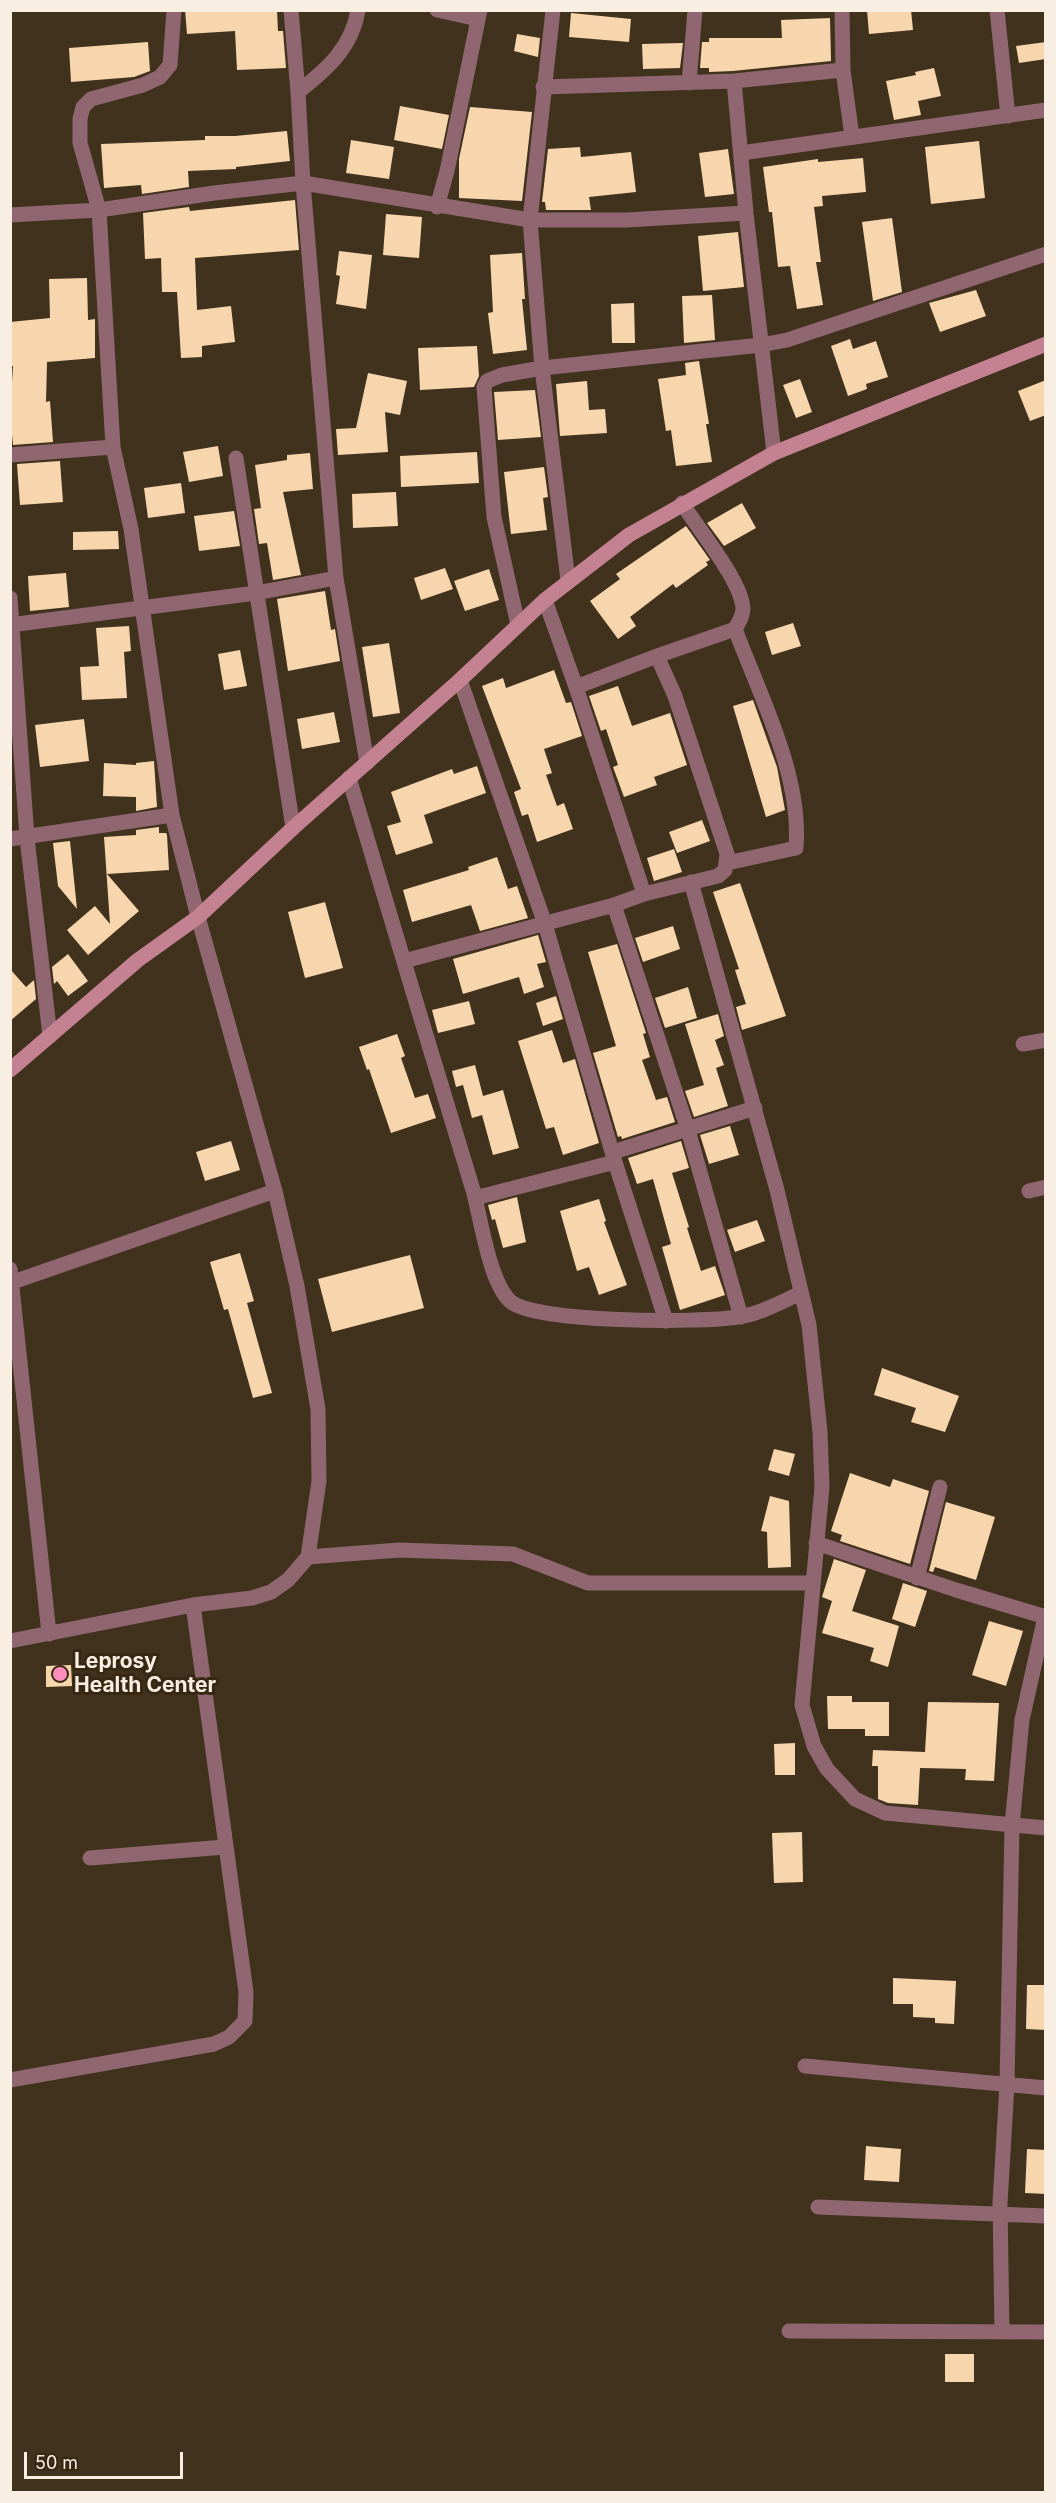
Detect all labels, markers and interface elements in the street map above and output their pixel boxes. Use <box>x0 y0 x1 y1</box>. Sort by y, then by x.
place label: Leprosy Health Center <box>74 1649 216 1699</box>
marker: Leprosy Health Center <box>51 1665 69 1683</box>
scale bar <box>27 2440 186 2478</box>
text: 50 m <box>35 2452 78 2473</box>

